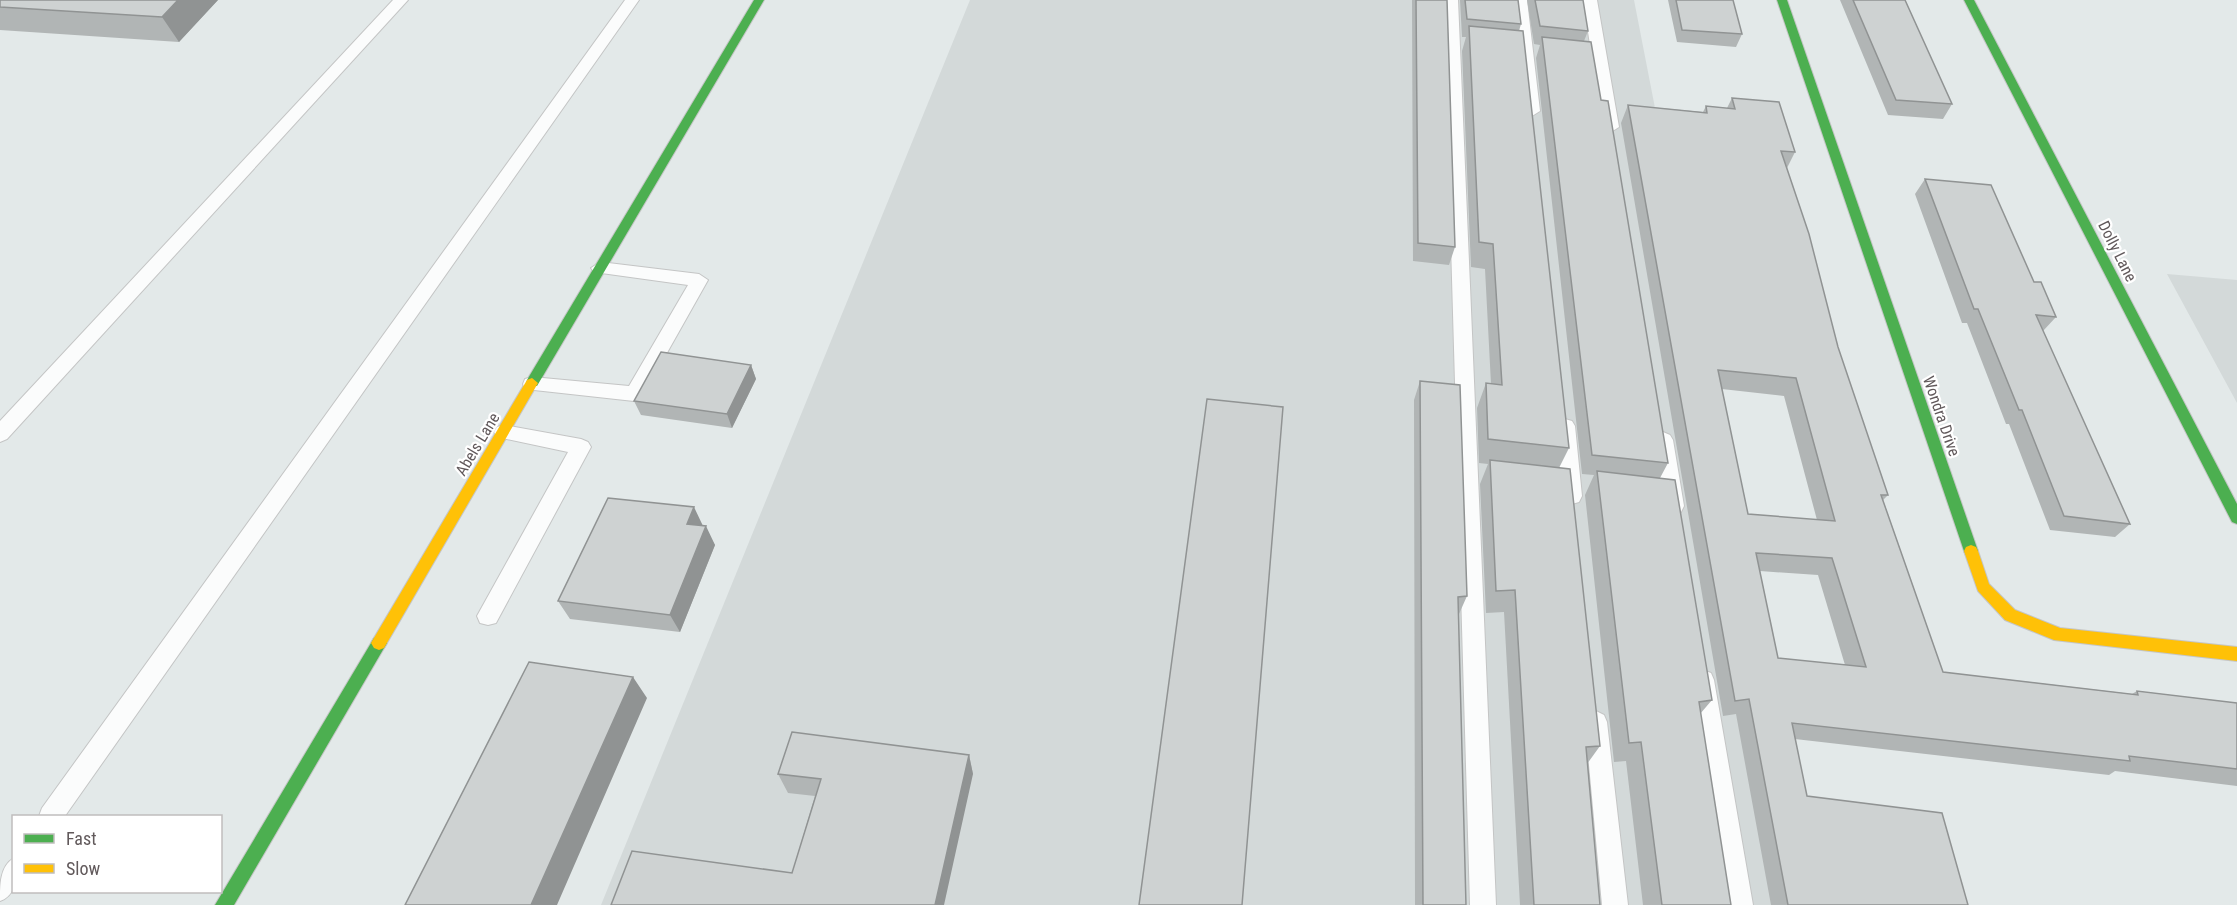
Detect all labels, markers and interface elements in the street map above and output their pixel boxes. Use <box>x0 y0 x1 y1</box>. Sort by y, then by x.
street label: Dolly Lane <box>2094 218 2141 285</box>
street label: Wondra Drive <box>1919 374 1964 459</box>
street label: Abels Lane <box>451 409 504 479</box>
legend <box>12 815 222 893</box>
text: Fast <box>66 828 97 849</box>
text: Slow <box>66 858 101 879</box>

